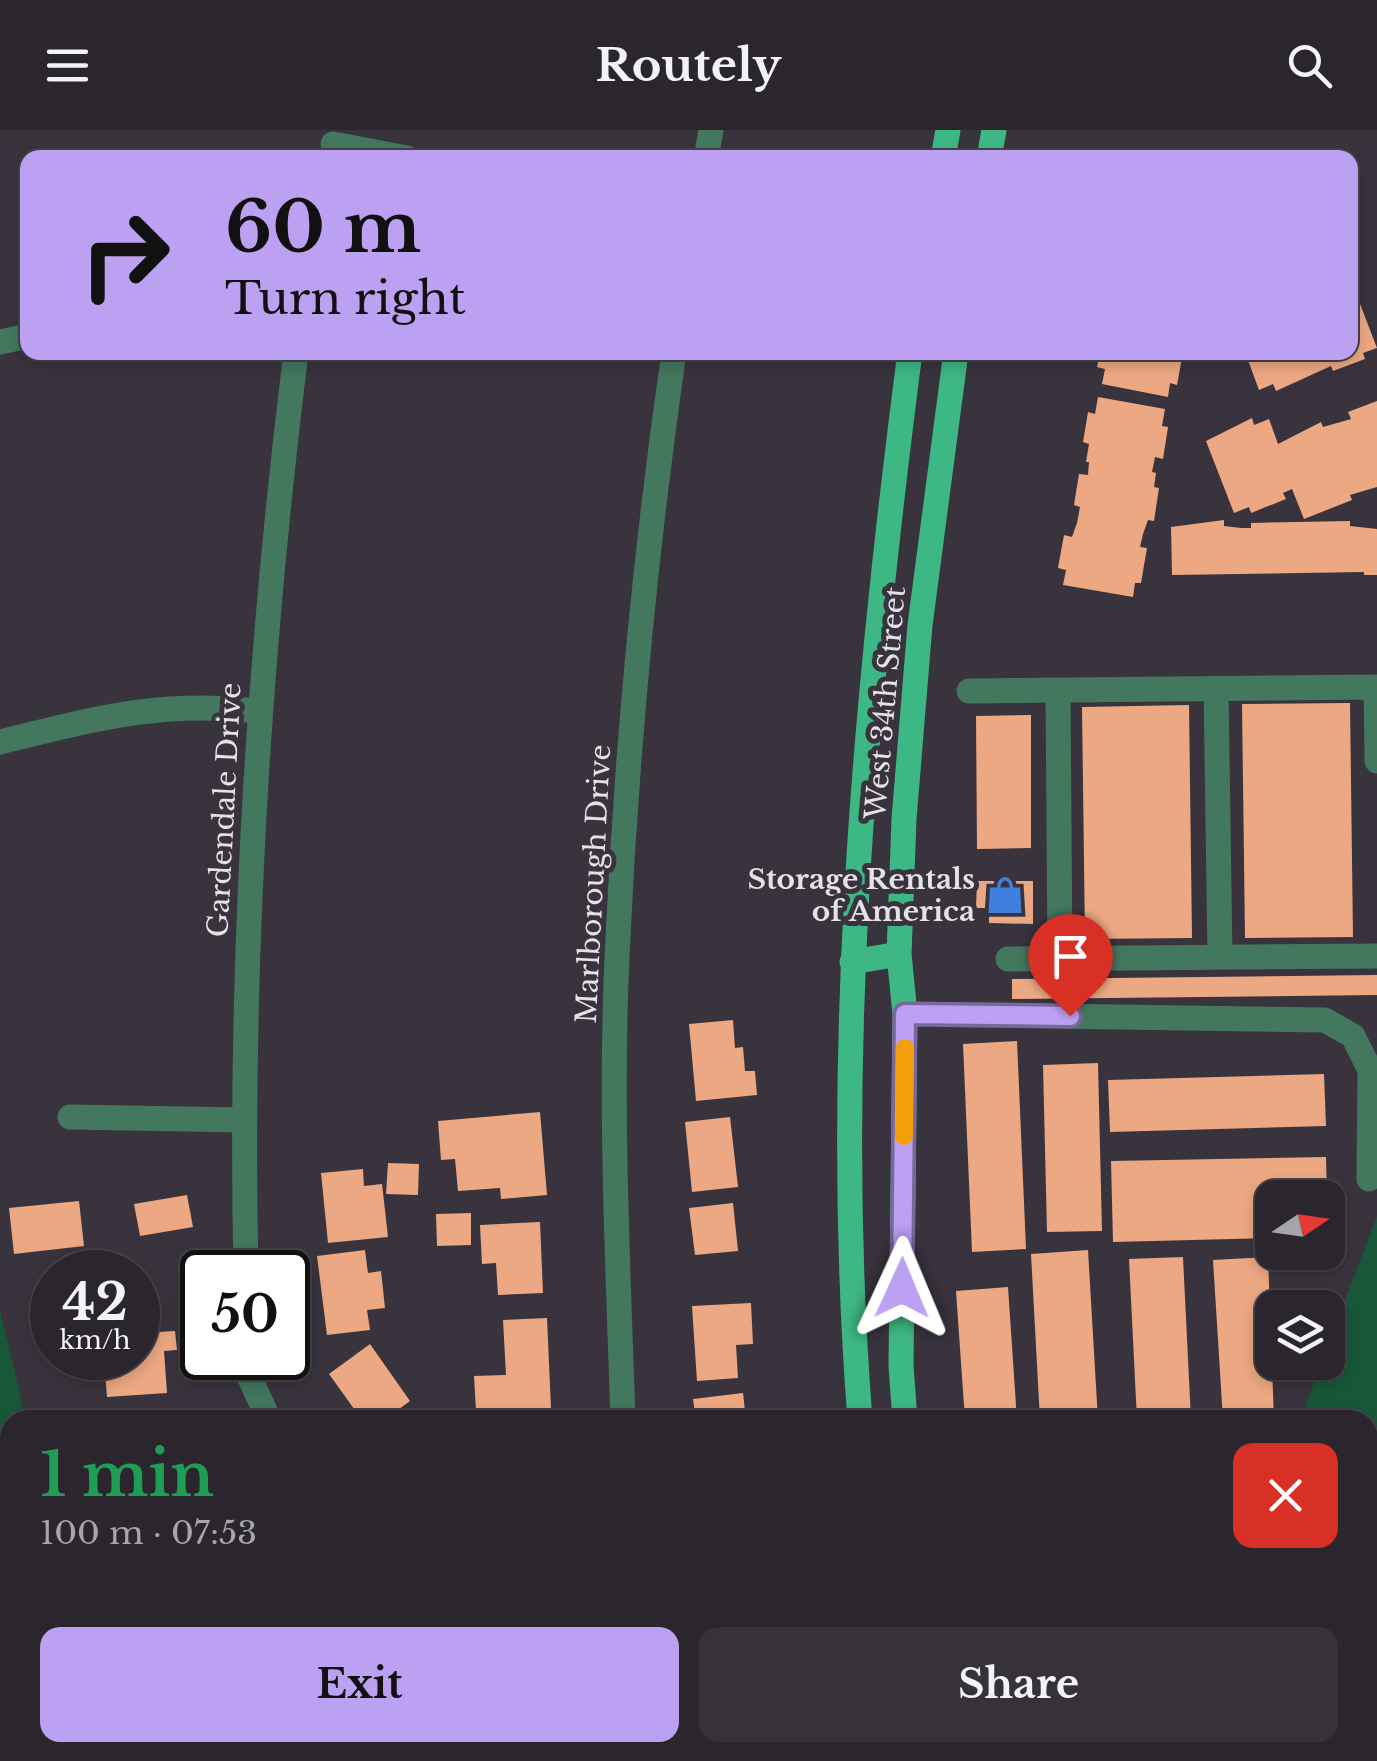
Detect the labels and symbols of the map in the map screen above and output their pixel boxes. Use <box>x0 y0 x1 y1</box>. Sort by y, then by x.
street label: West 34th Street <box>858 585 913 822</box>
street label: Gardendale Drive <box>200 682 249 938</box>
street label: Marlborough Drive <box>569 744 618 1024</box>
place label: Storage Rentals of America <box>748 862 975 929</box>
shop icon: Storage Rentals of America <box>984 874 1026 916</box>
pin <box>1028 914 1113 1017</box>
north arrow <box>1255 1180 1345 1270</box>
position arrow <box>850 1236 954 1340</box>
speed limit sign: 50 <box>180 1250 310 1380</box>

